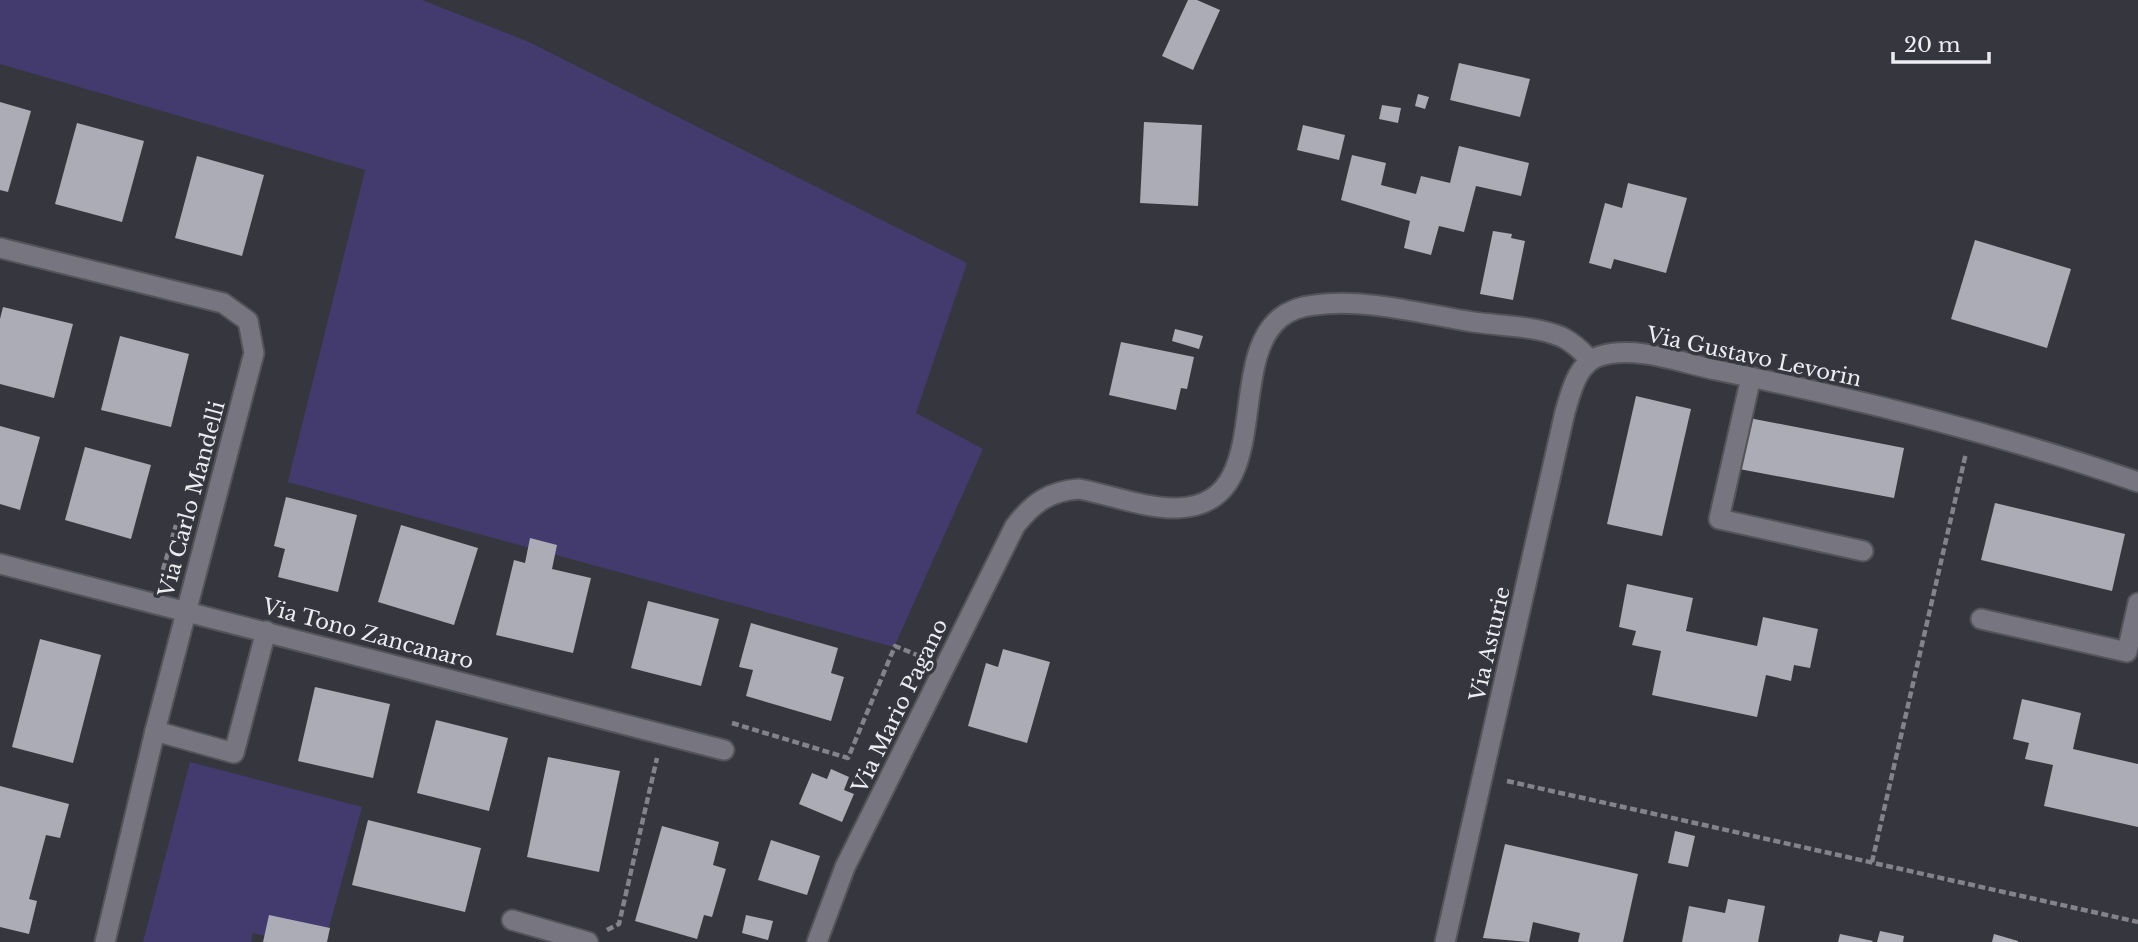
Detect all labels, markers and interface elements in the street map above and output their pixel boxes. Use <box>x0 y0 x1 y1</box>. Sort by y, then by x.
scale bar <box>1893 21 1989 65</box>
text: 20 m <box>1904 32 1961 58</box>
street label: Via Gustavo Levorin <box>1643 321 1864 392</box>
street label: Via Carlo Mandelli <box>153 398 231 601</box>
street label: Via Asturie <box>1464 584 1516 705</box>
street label: Via Tono Zancanaro <box>259 593 476 675</box>
street label: Via Mario Pagano <box>846 615 953 798</box>

